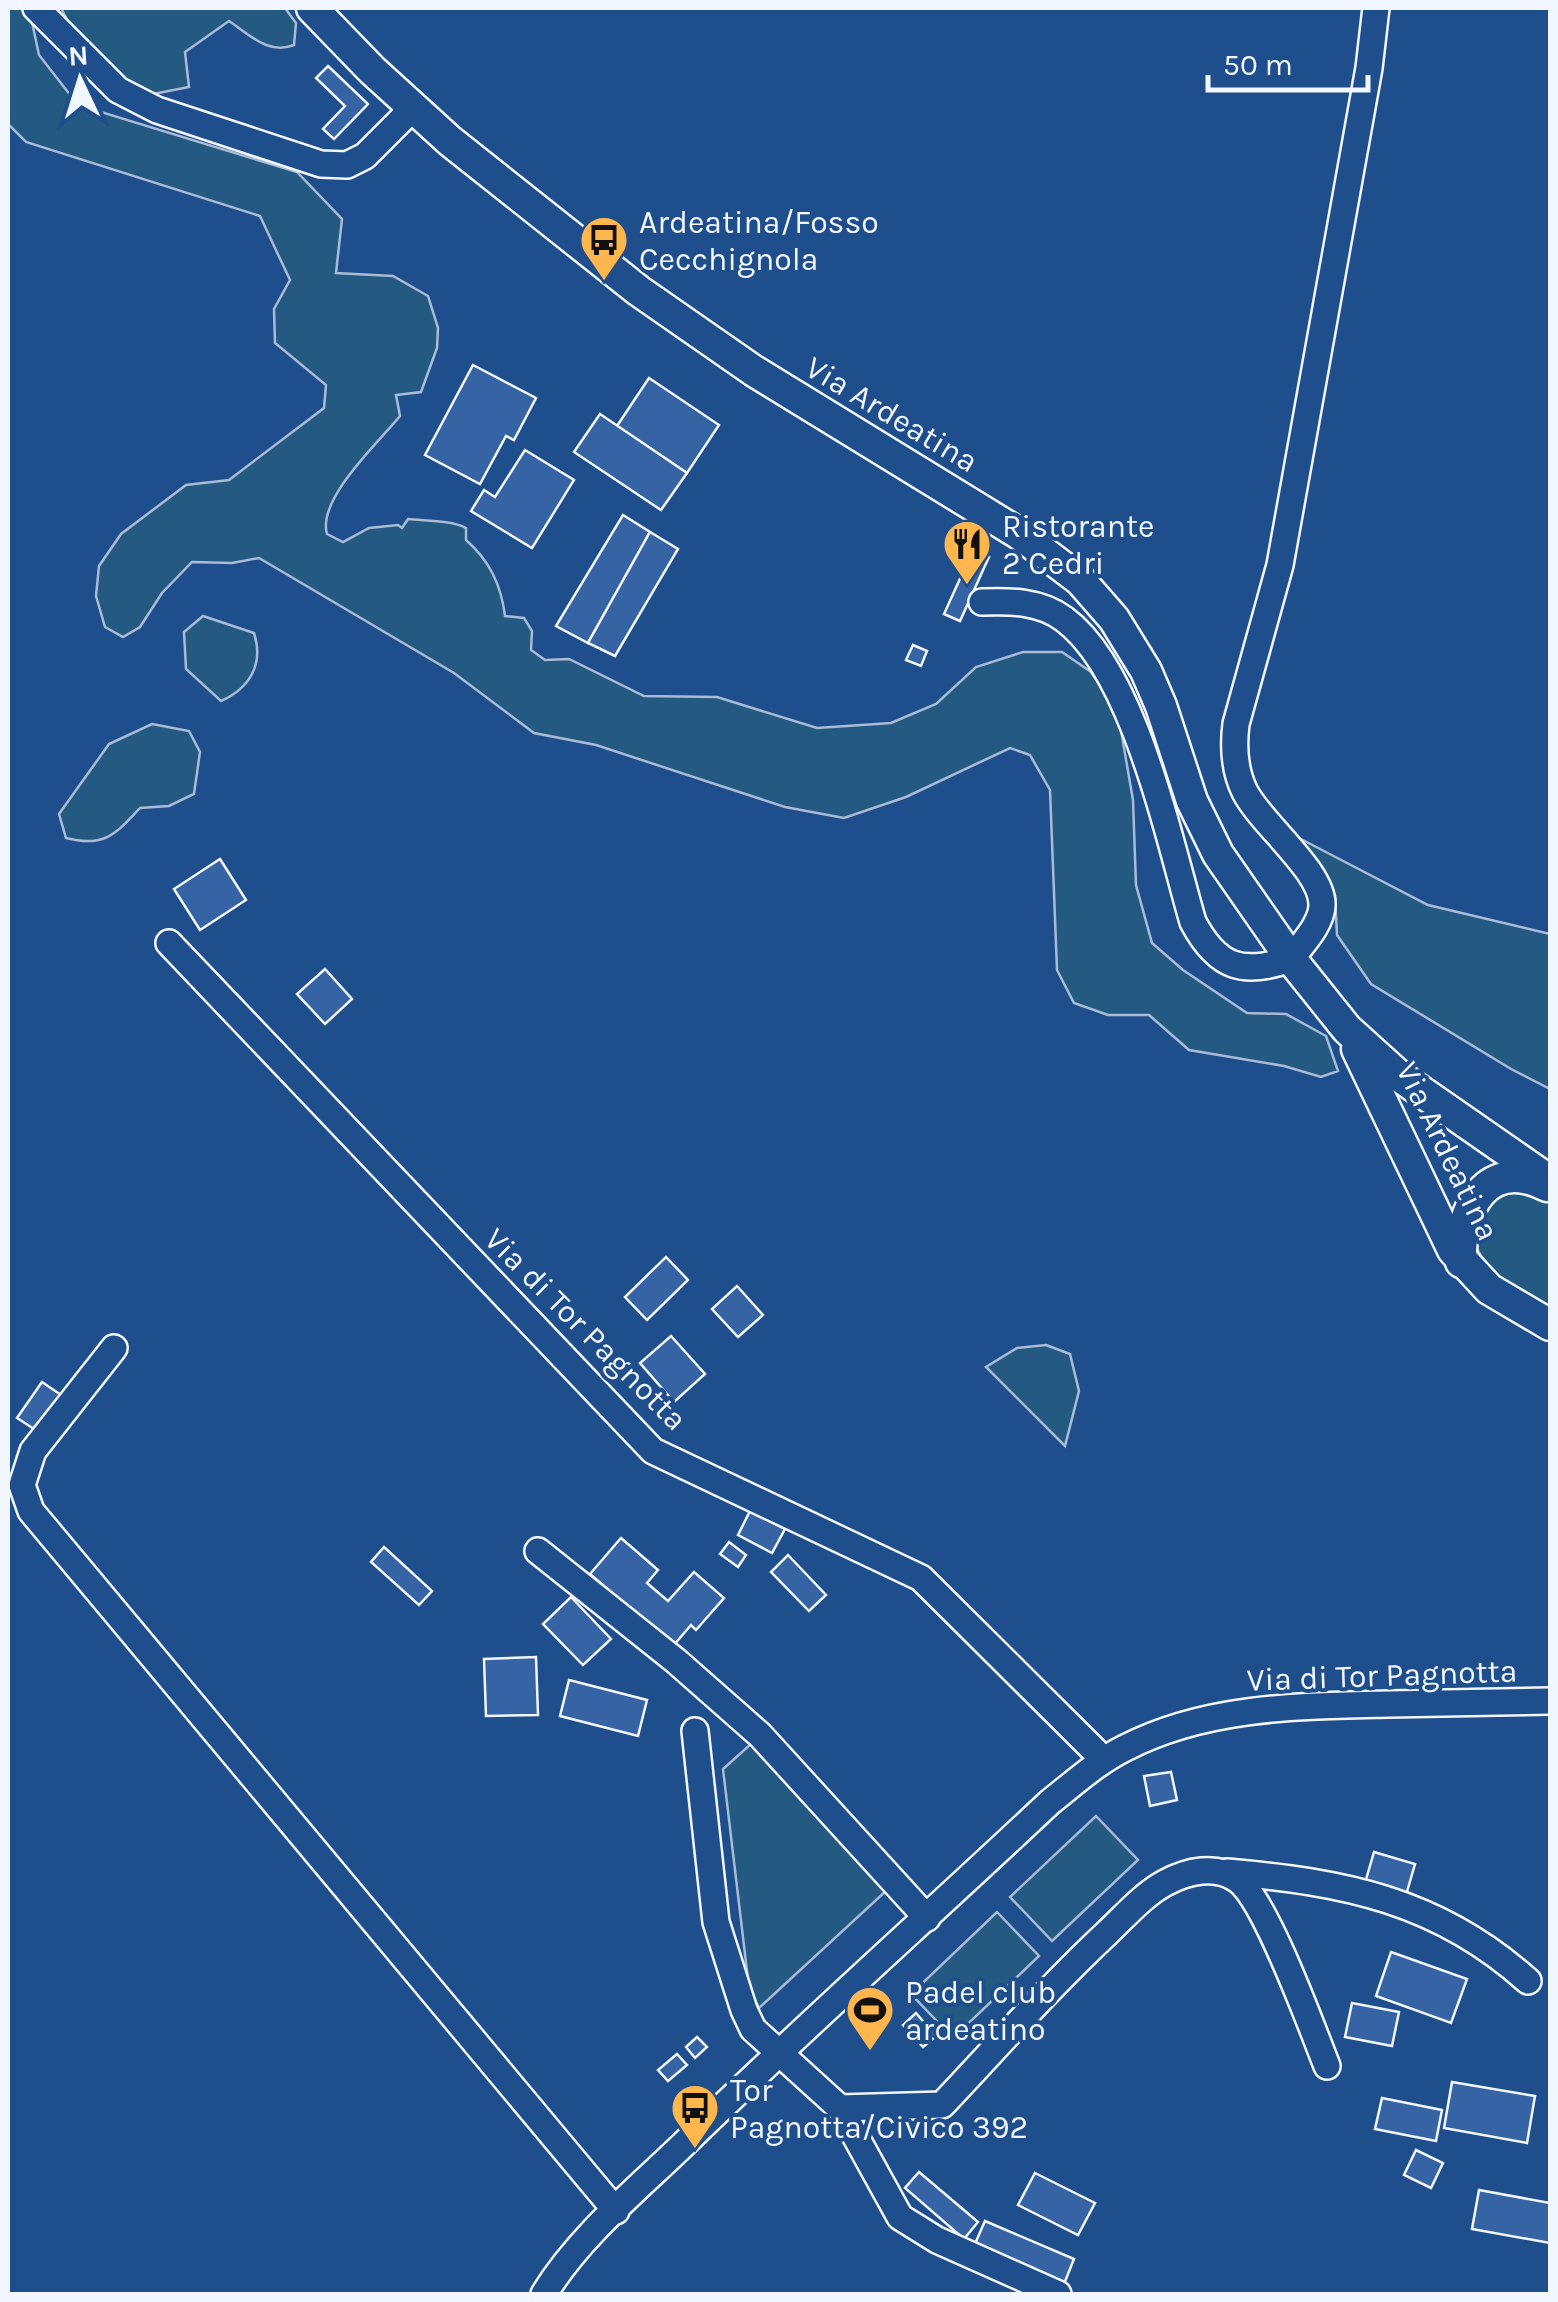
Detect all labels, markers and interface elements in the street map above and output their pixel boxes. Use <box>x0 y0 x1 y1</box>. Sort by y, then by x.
north arrow <box>30 30 130 130</box>
scale bar <box>1208 30 1368 92</box>
text: N <box>67 38 89 73</box>
text: 50 m <box>1223 47 1293 83</box>
place label: Ardeatina/Fosso Cecchignola <box>639 204 879 278</box>
bus stop icon: Ardeatina/Fosso Cecchignola <box>578 214 630 282</box>
street label: Via Ardeatina <box>799 349 985 480</box>
place label: Ristorante 2 Cedri <box>1002 508 1154 582</box>
restaurant icon: Ristorante 2 Cedri <box>941 518 993 586</box>
street label: Via Ardeatina <box>1388 1056 1507 1247</box>
street label: Via di Tor Pagnotta <box>477 1221 694 1438</box>
street label: Via di Tor Pagnotta <box>1246 1652 1518 1699</box>
place label: Padel club ardeatino <box>905 1974 1056 2048</box>
sports icon: Padel club ardeatino <box>844 1984 896 2052</box>
place label: Tor Pagnotta/Civico 392 <box>730 2072 1028 2146</box>
bus stop icon: Tor Pagnotta/Civico 392 <box>669 2082 721 2150</box>

